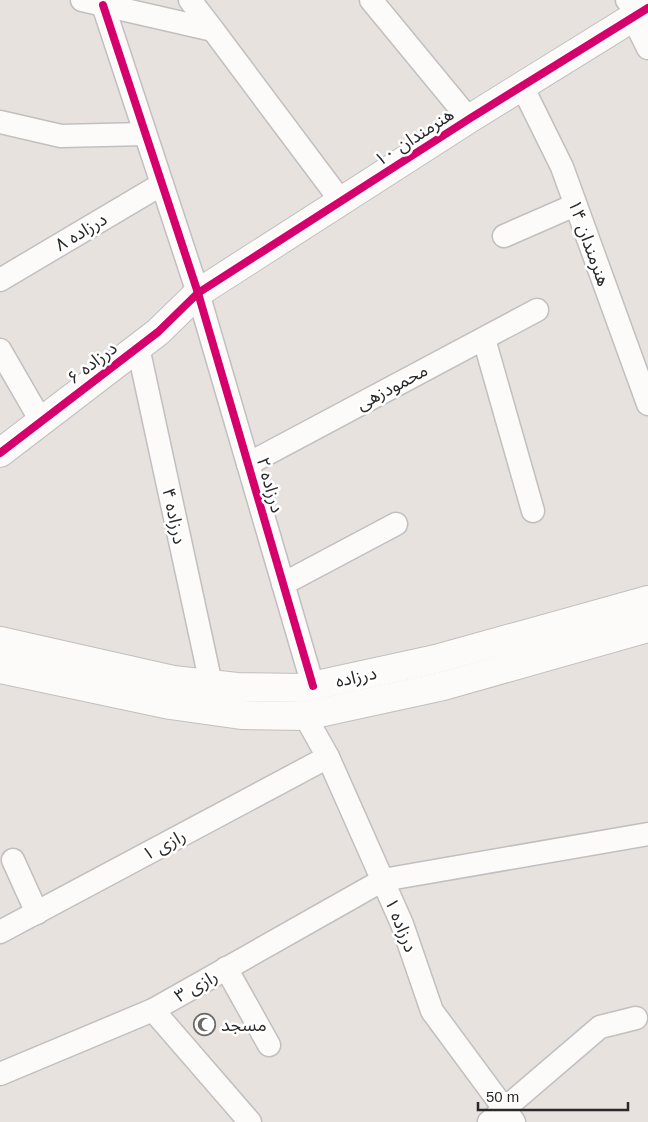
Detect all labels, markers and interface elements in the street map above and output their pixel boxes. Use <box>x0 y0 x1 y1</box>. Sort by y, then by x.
street label: هنرمندان ۱۰ <box>371 104 458 171</box>
street label: هنرمندان ۱۴ <box>563 197 614 289</box>
street label: درزاده ۸ <box>52 209 111 256</box>
street label: درزاده ۶ <box>63 338 121 389</box>
street label: محمودزهی <box>353 360 432 415</box>
street label: درزاده ۲ <box>252 455 287 515</box>
street label: درزاده ۴ <box>157 486 190 546</box>
street label: درزاده <box>334 663 379 692</box>
street label: رازی ۱ <box>139 825 189 866</box>
street label: درزاده ۱ <box>380 895 421 955</box>
street label: رازی ۳ <box>171 966 221 1007</box>
mosque icon: مسجد <box>193 1013 217 1037</box>
place label: مسجد <box>221 1015 267 1035</box>
scale bar <box>478 1080 628 1112</box>
text: 50 m <box>486 1088 519 1105</box>

